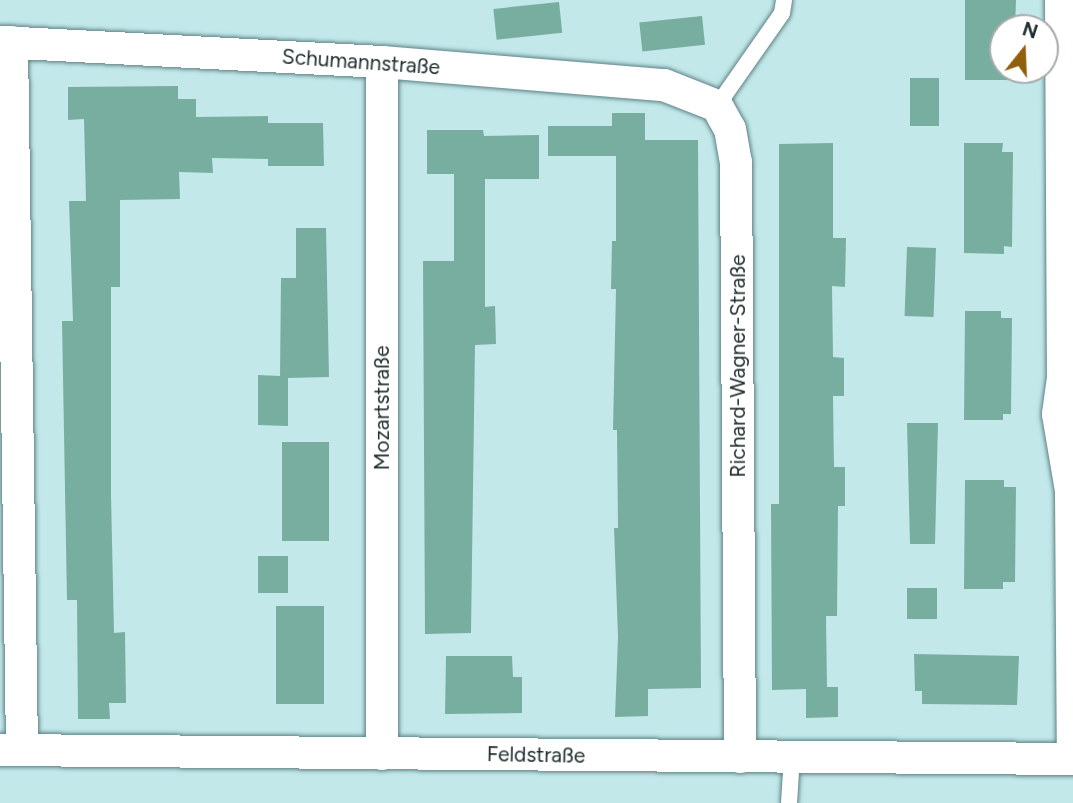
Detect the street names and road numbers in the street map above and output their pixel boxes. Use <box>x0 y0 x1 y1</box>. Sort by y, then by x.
street label: Schumannstraße <box>281 44 441 80</box>
street label: Richard-Wagner-Straße <box>725 254 751 478</box>
street label: Mozartstraße <box>369 346 395 470</box>
street label: Feldstraße <box>487 742 585 768</box>

